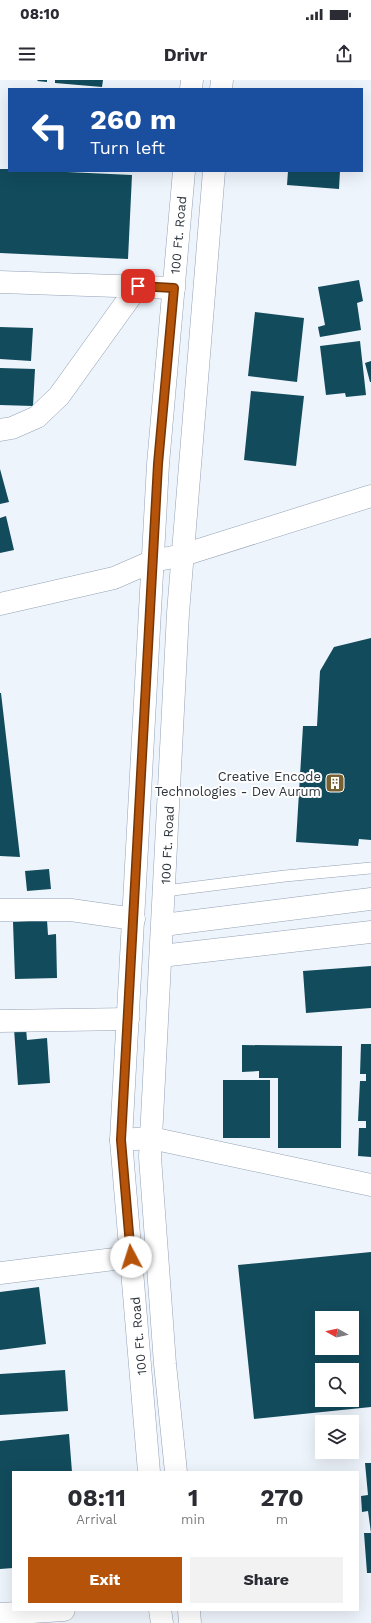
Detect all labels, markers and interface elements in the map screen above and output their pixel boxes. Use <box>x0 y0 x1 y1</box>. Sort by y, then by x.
text: 08:10 <box>20 5 60 23</box>
icon: menu <box>16 43 38 65</box>
icon: share <box>333 43 355 65</box>
text: Drivr <box>164 44 207 65</box>
text: 260 m <box>90 103 176 136</box>
icon: left <box>24 104 76 156</box>
text: Turn left <box>90 137 165 158</box>
street label: 100 Ft. Road <box>168 195 189 275</box>
pin <box>121 269 155 303</box>
icon: arrive <box>127 275 149 297</box>
place label: Creative Encode Technologies - Dev Aurum <box>155 769 321 799</box>
building icon: Creative Encode Technologies - Dev Aurum <box>324 772 346 794</box>
street label: 100 Ft. Road <box>158 805 177 885</box>
position arrow <box>110 1236 152 1278</box>
street label: 100 Ft. Road <box>128 1296 149 1376</box>
north arrow <box>315 1311 359 1355</box>
map controls <box>315 1311 359 1459</box>
button: search <box>315 1363 359 1407</box>
button: layers <box>315 1415 359 1459</box>
text: 08:11 <box>67 1484 126 1512</box>
text: 1 <box>188 1484 198 1512</box>
text: 270 <box>260 1484 304 1512</box>
text: Arrival <box>76 1512 117 1527</box>
text: min <box>181 1512 205 1527</box>
text: m <box>276 1512 288 1527</box>
button: Exit <box>28 1557 182 1603</box>
button: Share <box>190 1557 343 1603</box>

